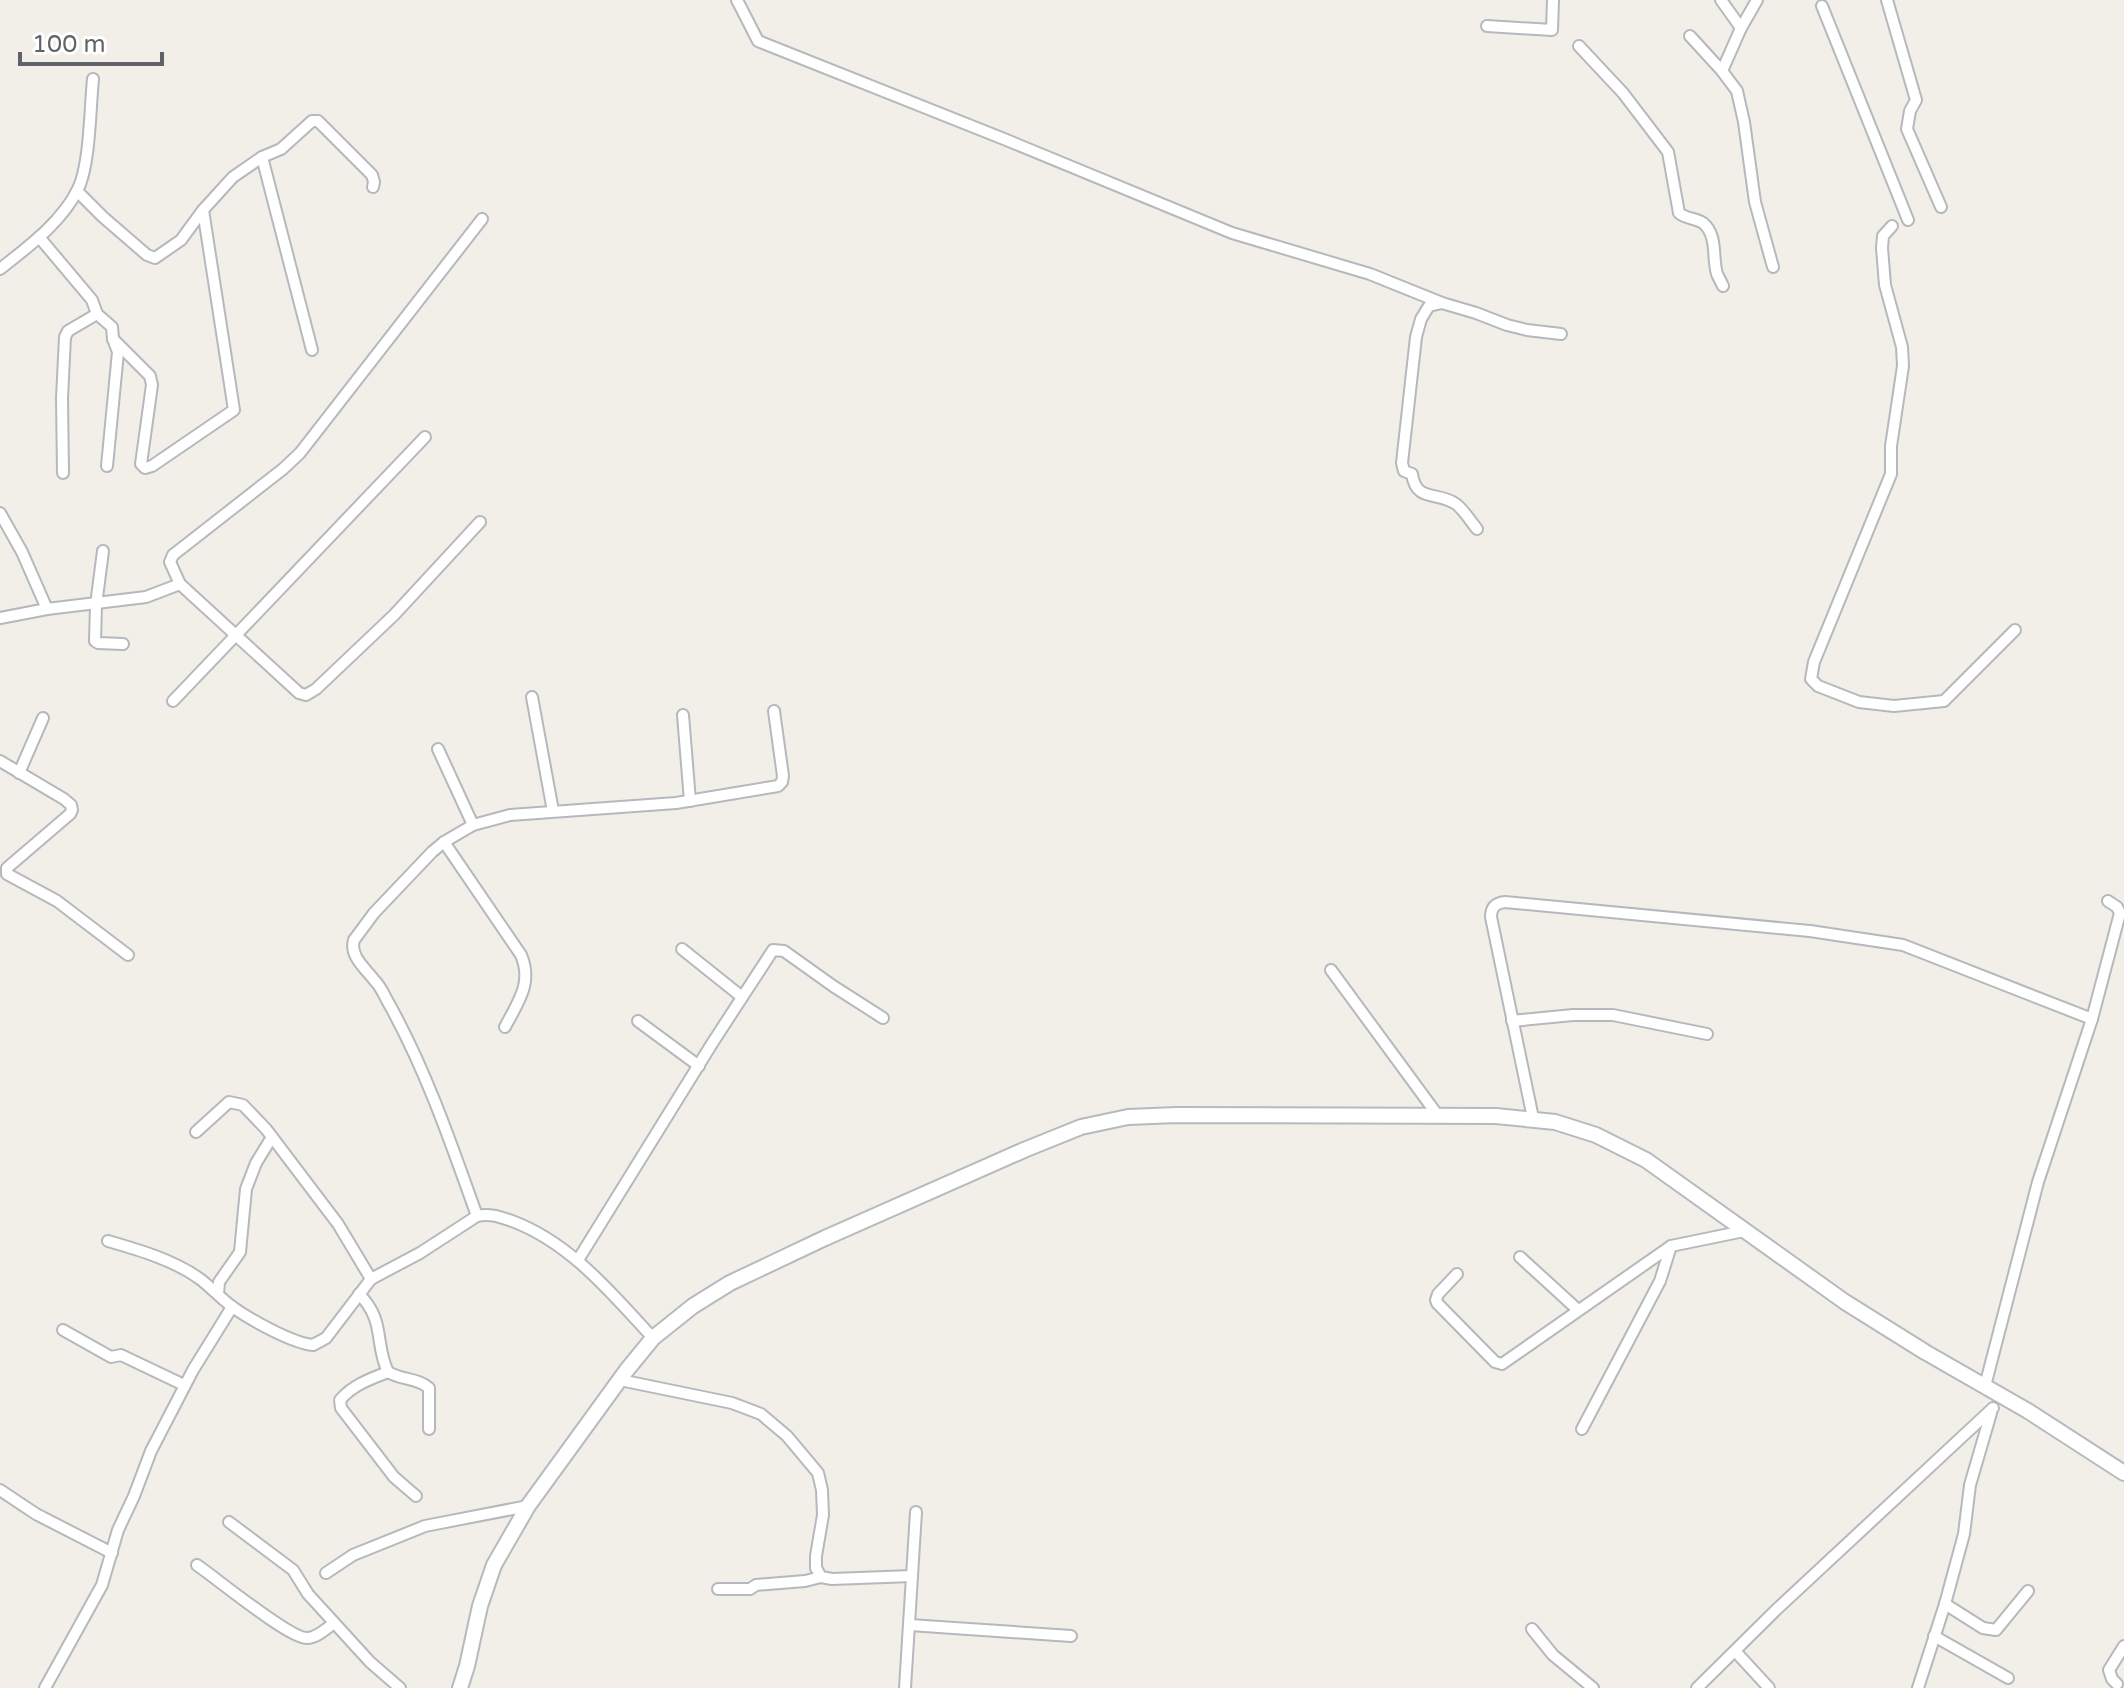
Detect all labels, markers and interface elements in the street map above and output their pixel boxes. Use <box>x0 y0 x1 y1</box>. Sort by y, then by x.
scale bar <box>20 16 162 66</box>
text: 100 m <box>32 30 106 59</box>

